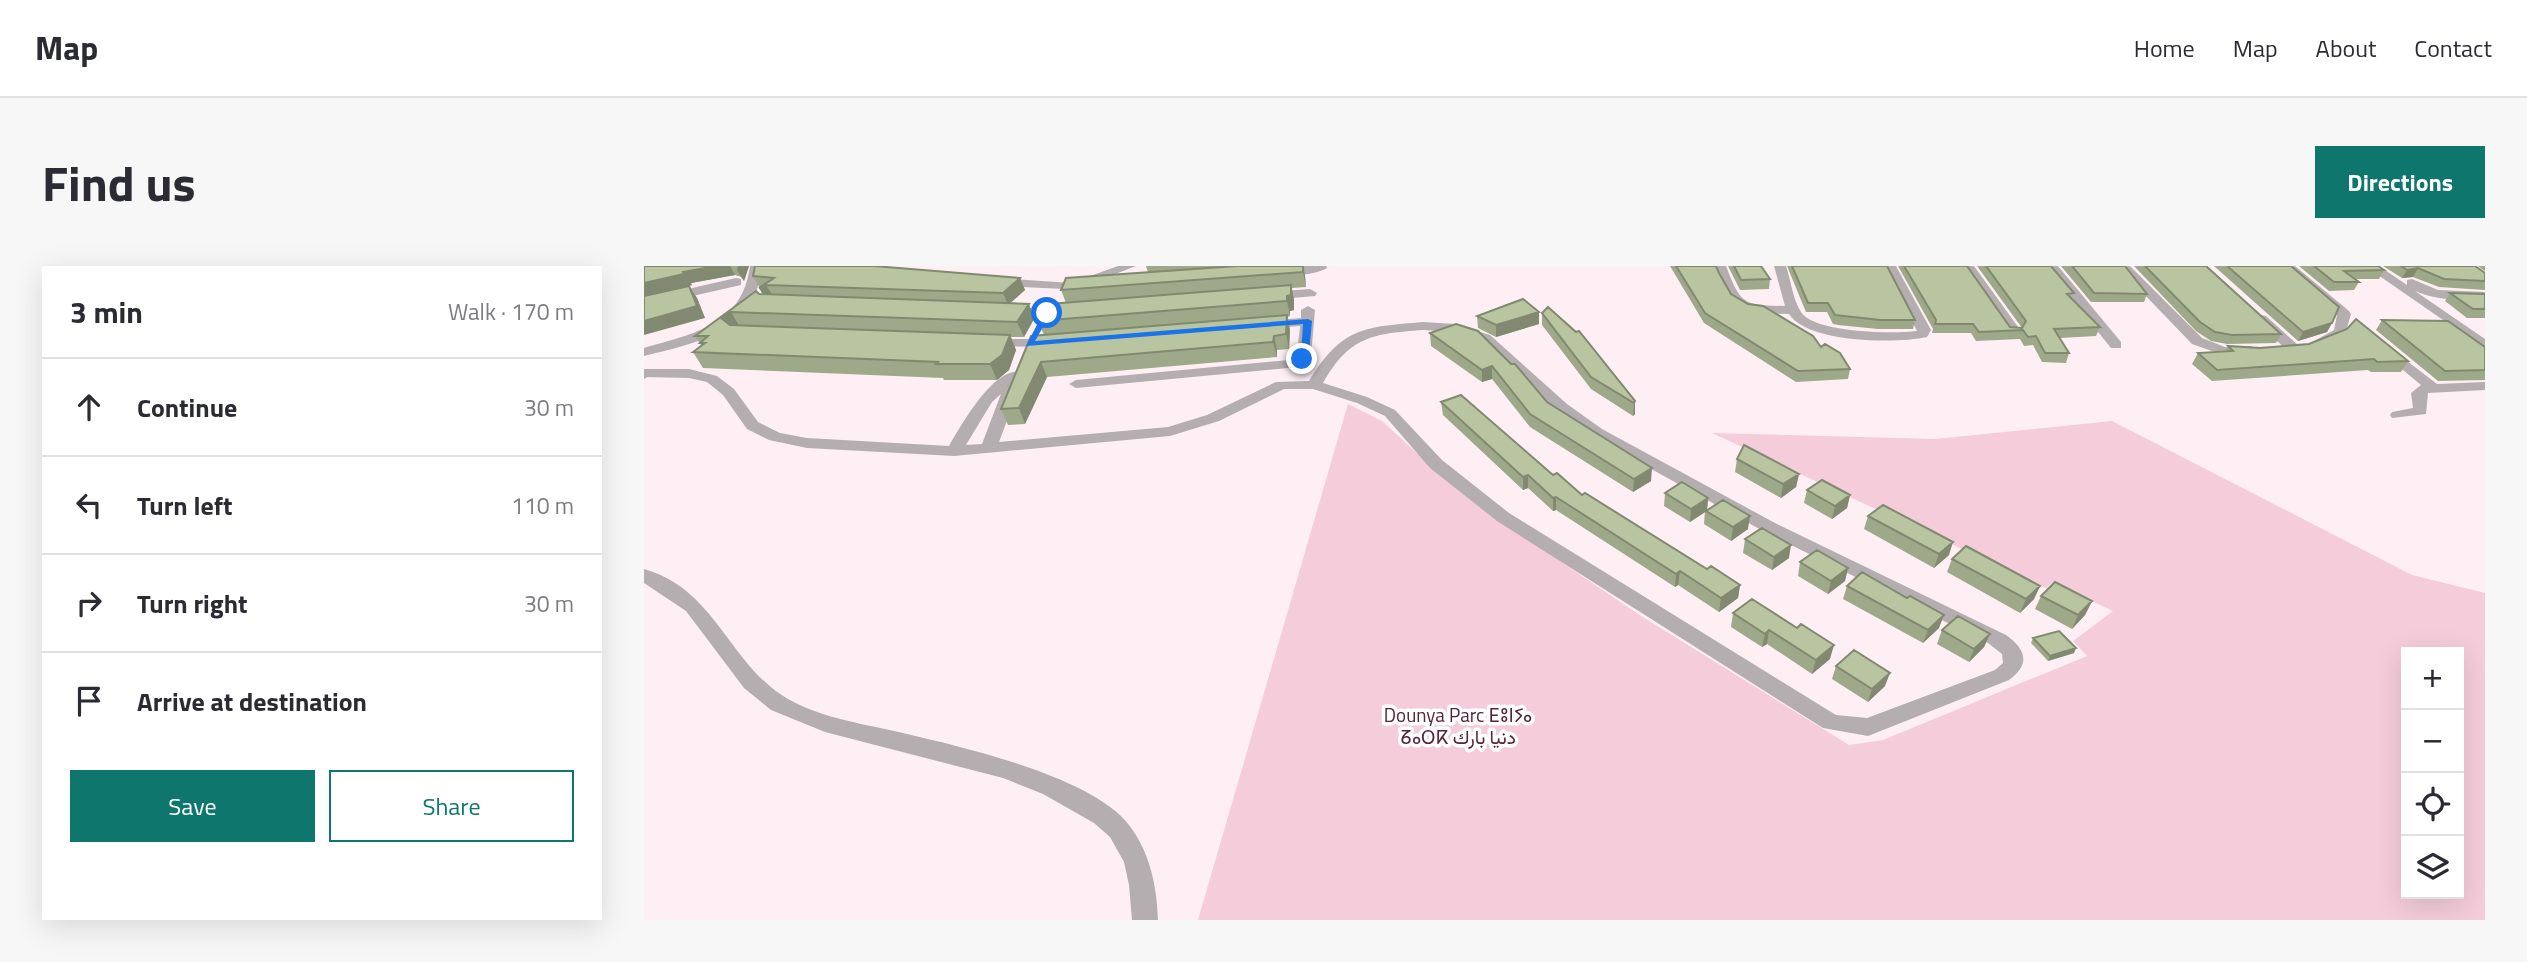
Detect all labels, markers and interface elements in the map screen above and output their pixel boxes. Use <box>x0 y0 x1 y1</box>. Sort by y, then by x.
text: Map <box>35 23 98 73</box>
text: Home <box>2134 30 2195 66</box>
text: Map <box>2233 30 2278 66</box>
text: About <box>2316 30 2376 66</box>
text: Contact <box>2414 30 2492 66</box>
text: Find us <box>42 145 196 220</box>
button: Directions <box>2315 146 2485 218</box>
text: 3 min <box>70 289 143 335</box>
text: Walk · 170 m <box>448 294 574 329</box>
route start <box>1031 297 1062 328</box>
route end <box>1286 343 1317 374</box>
icon: ahead <box>70 388 108 426</box>
text: Continue <box>137 388 237 427</box>
text: 30 m <box>524 390 574 425</box>
icon: left <box>70 486 108 524</box>
text: Turn left <box>137 486 232 525</box>
text: 110 m <box>511 488 574 523</box>
icon: right <box>70 584 108 622</box>
text: Turn right <box>137 584 248 623</box>
text: 30 m <box>524 586 574 621</box>
map controls <box>2401 647 2464 899</box>
button: + <box>2401 647 2464 710</box>
icon: arrive <box>70 682 108 720</box>
text: Arrive at destination <box>137 682 367 721</box>
park label: Dounya Parc ⴹⵓⵏⵢⴰ ⵒⴰⵔⴽ دنيا بارك <box>1384 700 1532 751</box>
button: − <box>2401 710 2464 773</box>
button: Save <box>70 770 315 842</box>
button: Share <box>329 770 574 842</box>
button: locate <box>2401 773 2464 836</box>
button: layers <box>2401 836 2464 899</box>

